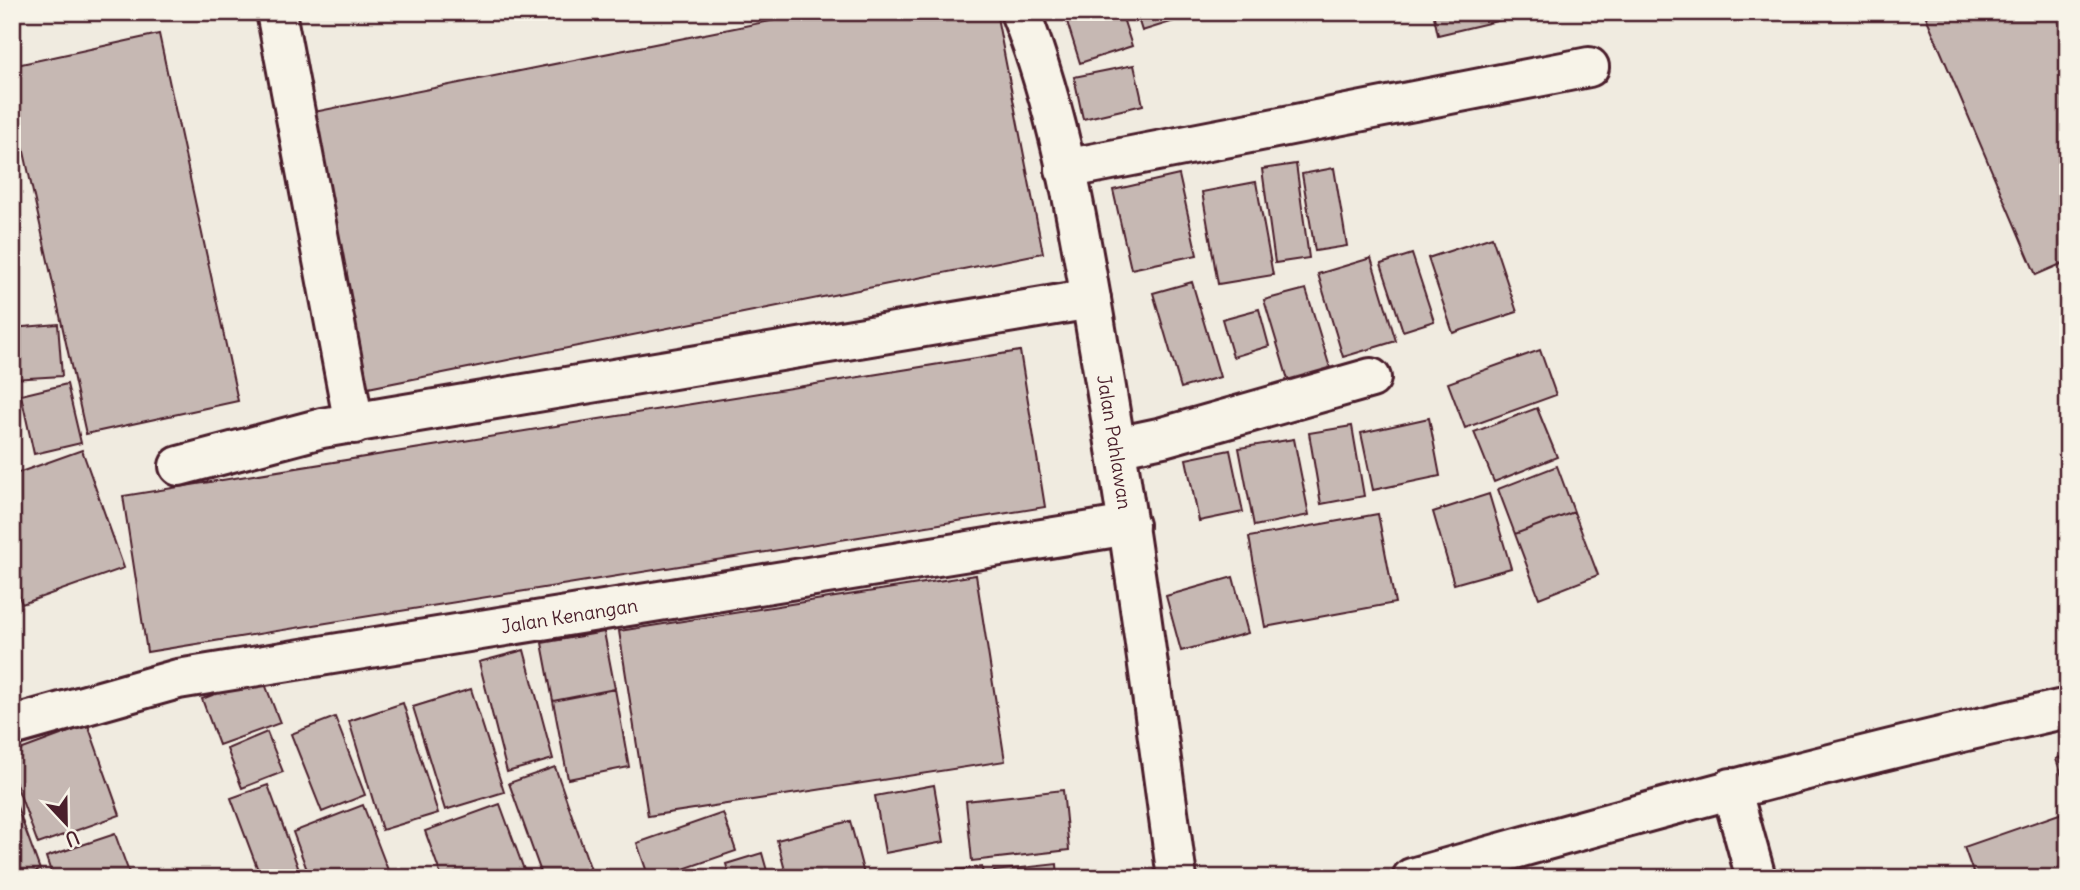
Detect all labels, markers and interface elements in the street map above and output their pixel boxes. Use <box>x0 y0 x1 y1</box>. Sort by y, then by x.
street label: Jalan Pahlawan <box>1092 373 1137 511</box>
street label: Jalan Kenangan <box>499 593 639 639</box>
north arrow <box>32 788 102 858</box>
text: U <box>62 825 83 852</box>

